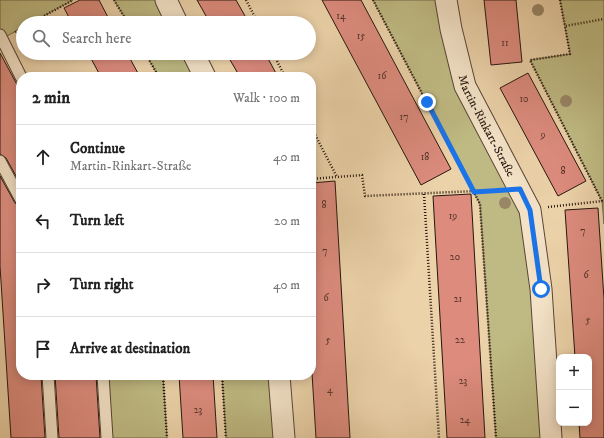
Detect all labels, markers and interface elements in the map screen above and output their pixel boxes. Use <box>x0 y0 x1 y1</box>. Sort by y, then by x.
house number: 14 <box>336 10 346 22</box>
search box <box>16 16 316 60</box>
icon: search <box>30 27 52 49</box>
text: Search here <box>62 29 131 48</box>
house number: 15 <box>357 30 365 42</box>
house number: 11 <box>501 37 509 49</box>
house number: 16 <box>378 70 387 82</box>
street label: Martin-Rinkart-Straße <box>455 73 519 179</box>
text: 2 min <box>32 87 70 109</box>
text: Walk · 100 m <box>233 90 300 106</box>
route end <box>418 93 436 111</box>
house number: 10 <box>519 93 529 105</box>
house number: 17 <box>400 111 408 123</box>
house number: 9 <box>540 129 546 141</box>
text: Continue <box>70 139 125 158</box>
icon: ahead <box>32 146 54 168</box>
text: 40 m <box>273 149 300 165</box>
house number: 18 <box>421 151 429 163</box>
text: Martin-Rinkart-Straße <box>70 158 191 174</box>
house number: 8 <box>560 165 566 177</box>
house number: 8 <box>321 199 327 211</box>
icon: left <box>32 210 54 232</box>
house number: 19 <box>449 210 457 222</box>
text: Turn left <box>70 211 124 230</box>
text: 20 m <box>274 213 300 229</box>
house number: 7 <box>580 225 586 237</box>
house number: 7 <box>322 245 328 257</box>
house number: 20 <box>450 251 460 263</box>
house number: 6 <box>583 269 589 281</box>
icon: right <box>32 274 54 296</box>
text: Turn right <box>70 275 133 294</box>
text: 40 m <box>273 277 300 293</box>
route start <box>532 280 550 298</box>
house number: 6 <box>323 292 329 304</box>
house number: 21 <box>454 293 463 305</box>
house number: 5 <box>586 314 591 326</box>
house number: 5 <box>326 334 331 346</box>
house number: 22 <box>455 334 465 346</box>
icon: arrive <box>32 338 54 360</box>
text: Arrive at destination <box>70 339 190 358</box>
map controls <box>556 354 592 426</box>
button: + <box>556 354 592 390</box>
house number: 23 <box>459 375 468 387</box>
house number: 4 <box>327 384 333 396</box>
button: − <box>556 390 592 426</box>
house number: 23 <box>194 404 203 416</box>
house number: 24 <box>460 414 471 426</box>

